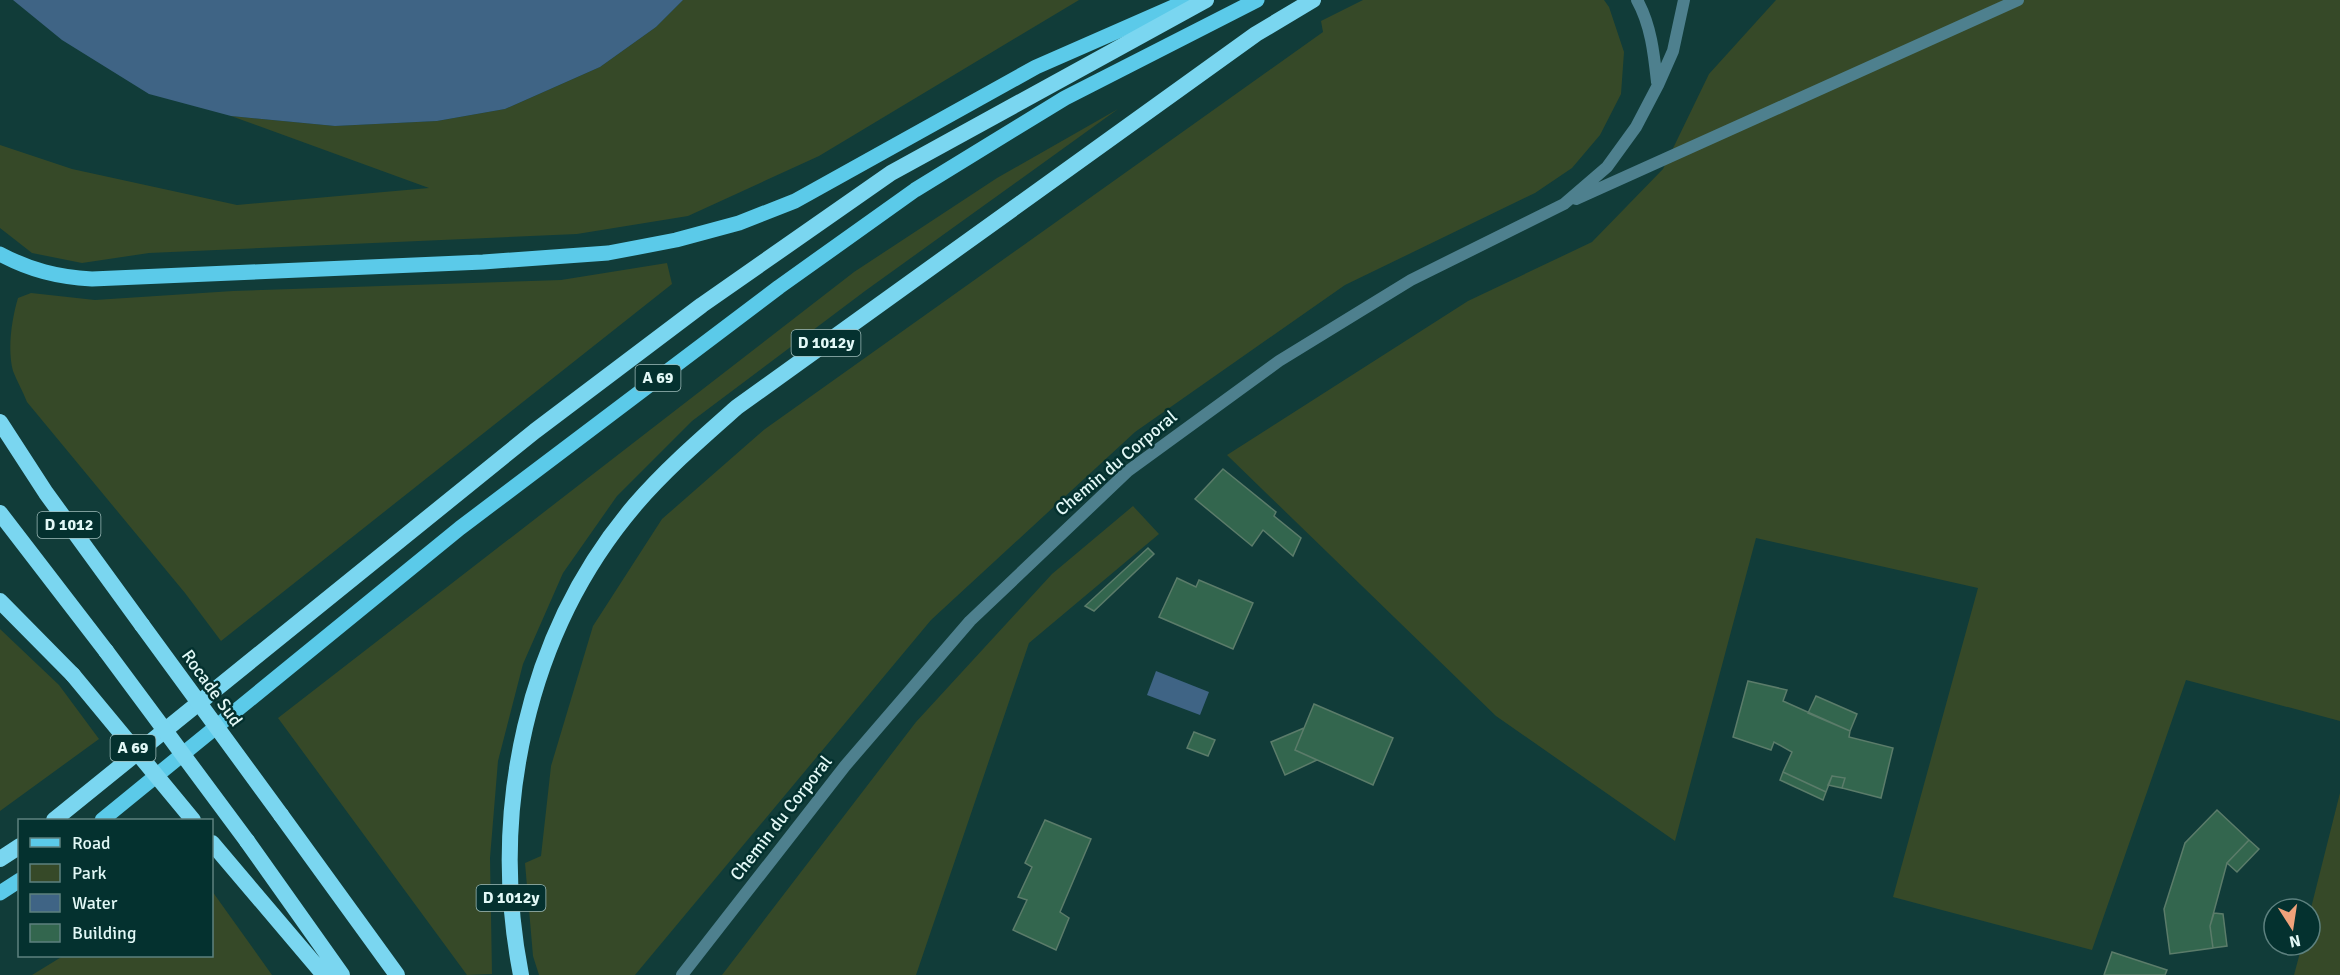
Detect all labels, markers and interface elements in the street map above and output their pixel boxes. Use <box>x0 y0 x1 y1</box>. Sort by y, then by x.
road number: D 1012y <box>792 330 860 356</box>
road number: A 69 <box>636 365 680 391</box>
street label: Chemin du Corporal <box>1051 406 1181 520</box>
road number: D 1012 <box>38 512 100 538</box>
street label: Rocade Sud <box>177 645 247 731</box>
road number: A 69 <box>110 735 156 761</box>
street label: Chemin du Corporal <box>725 751 837 885</box>
legend <box>18 819 213 957</box>
text: Road <box>72 832 111 854</box>
text: Park <box>72 862 107 884</box>
road number: D 1012y <box>476 885 546 911</box>
text: Water <box>72 892 118 914</box>
north arrow <box>2262 897 2322 957</box>
text: Building <box>72 922 136 944</box>
text: N <box>2287 930 2302 952</box>

